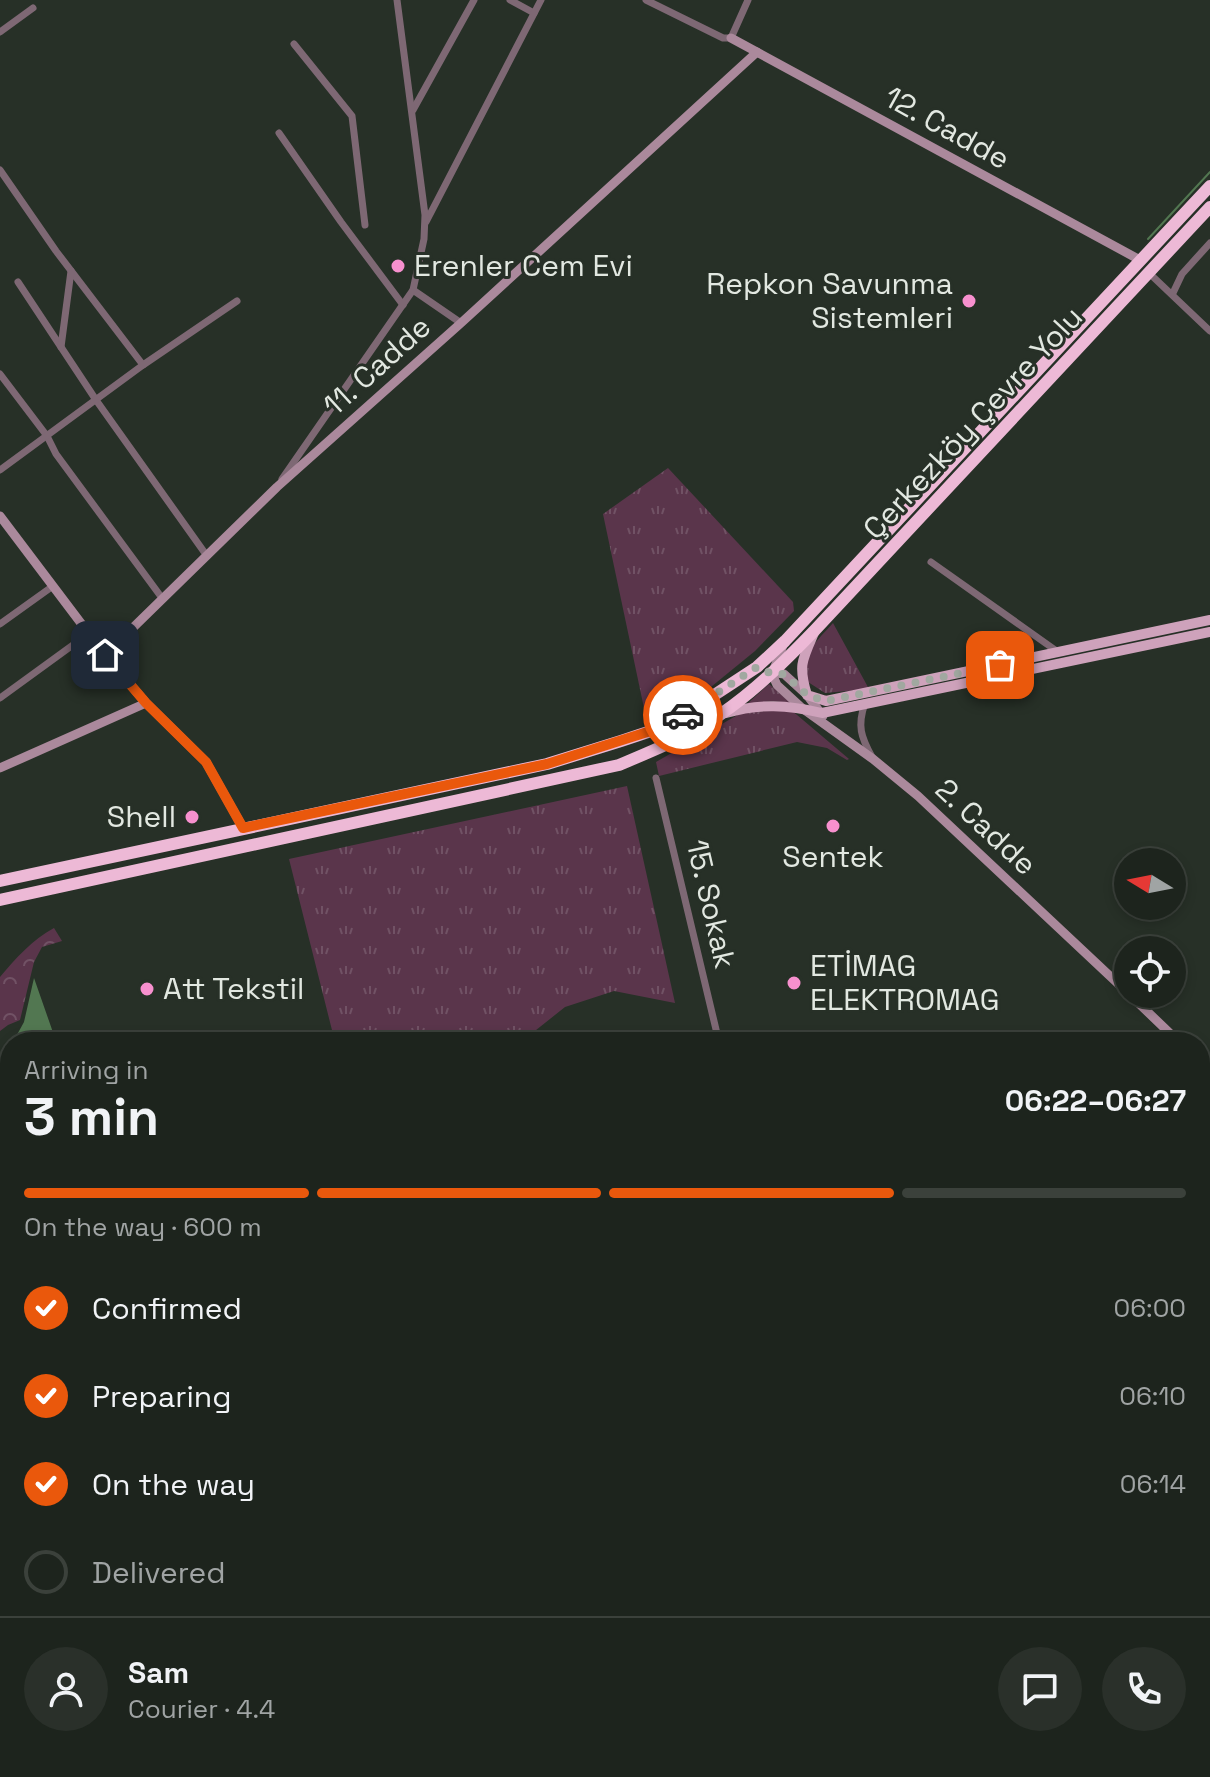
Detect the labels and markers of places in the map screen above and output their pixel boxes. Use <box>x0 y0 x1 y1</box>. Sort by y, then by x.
place label: Erenler Cem Evi <box>414 246 633 285</box>
marker: Erenler Cem Evi <box>389 257 407 275</box>
place label: Repkon Savunma Sistemleri <box>706 264 953 337</box>
marker: Repkon Savunma Sistemleri <box>960 292 978 310</box>
pin <box>71 621 139 689</box>
pin <box>966 631 1034 699</box>
place label: Shell <box>107 797 176 836</box>
marker: Shell <box>183 808 201 826</box>
marker: Sentek <box>824 817 842 835</box>
place label: Sentek <box>782 837 884 876</box>
place label: ETİMAG ELEKTROMAG <box>810 946 999 1019</box>
place label: Att Tekstil <box>163 969 304 1008</box>
marker: ETİMAG ELEKTROMAG <box>785 974 803 992</box>
marker: Att Tekstil <box>138 980 156 998</box>

